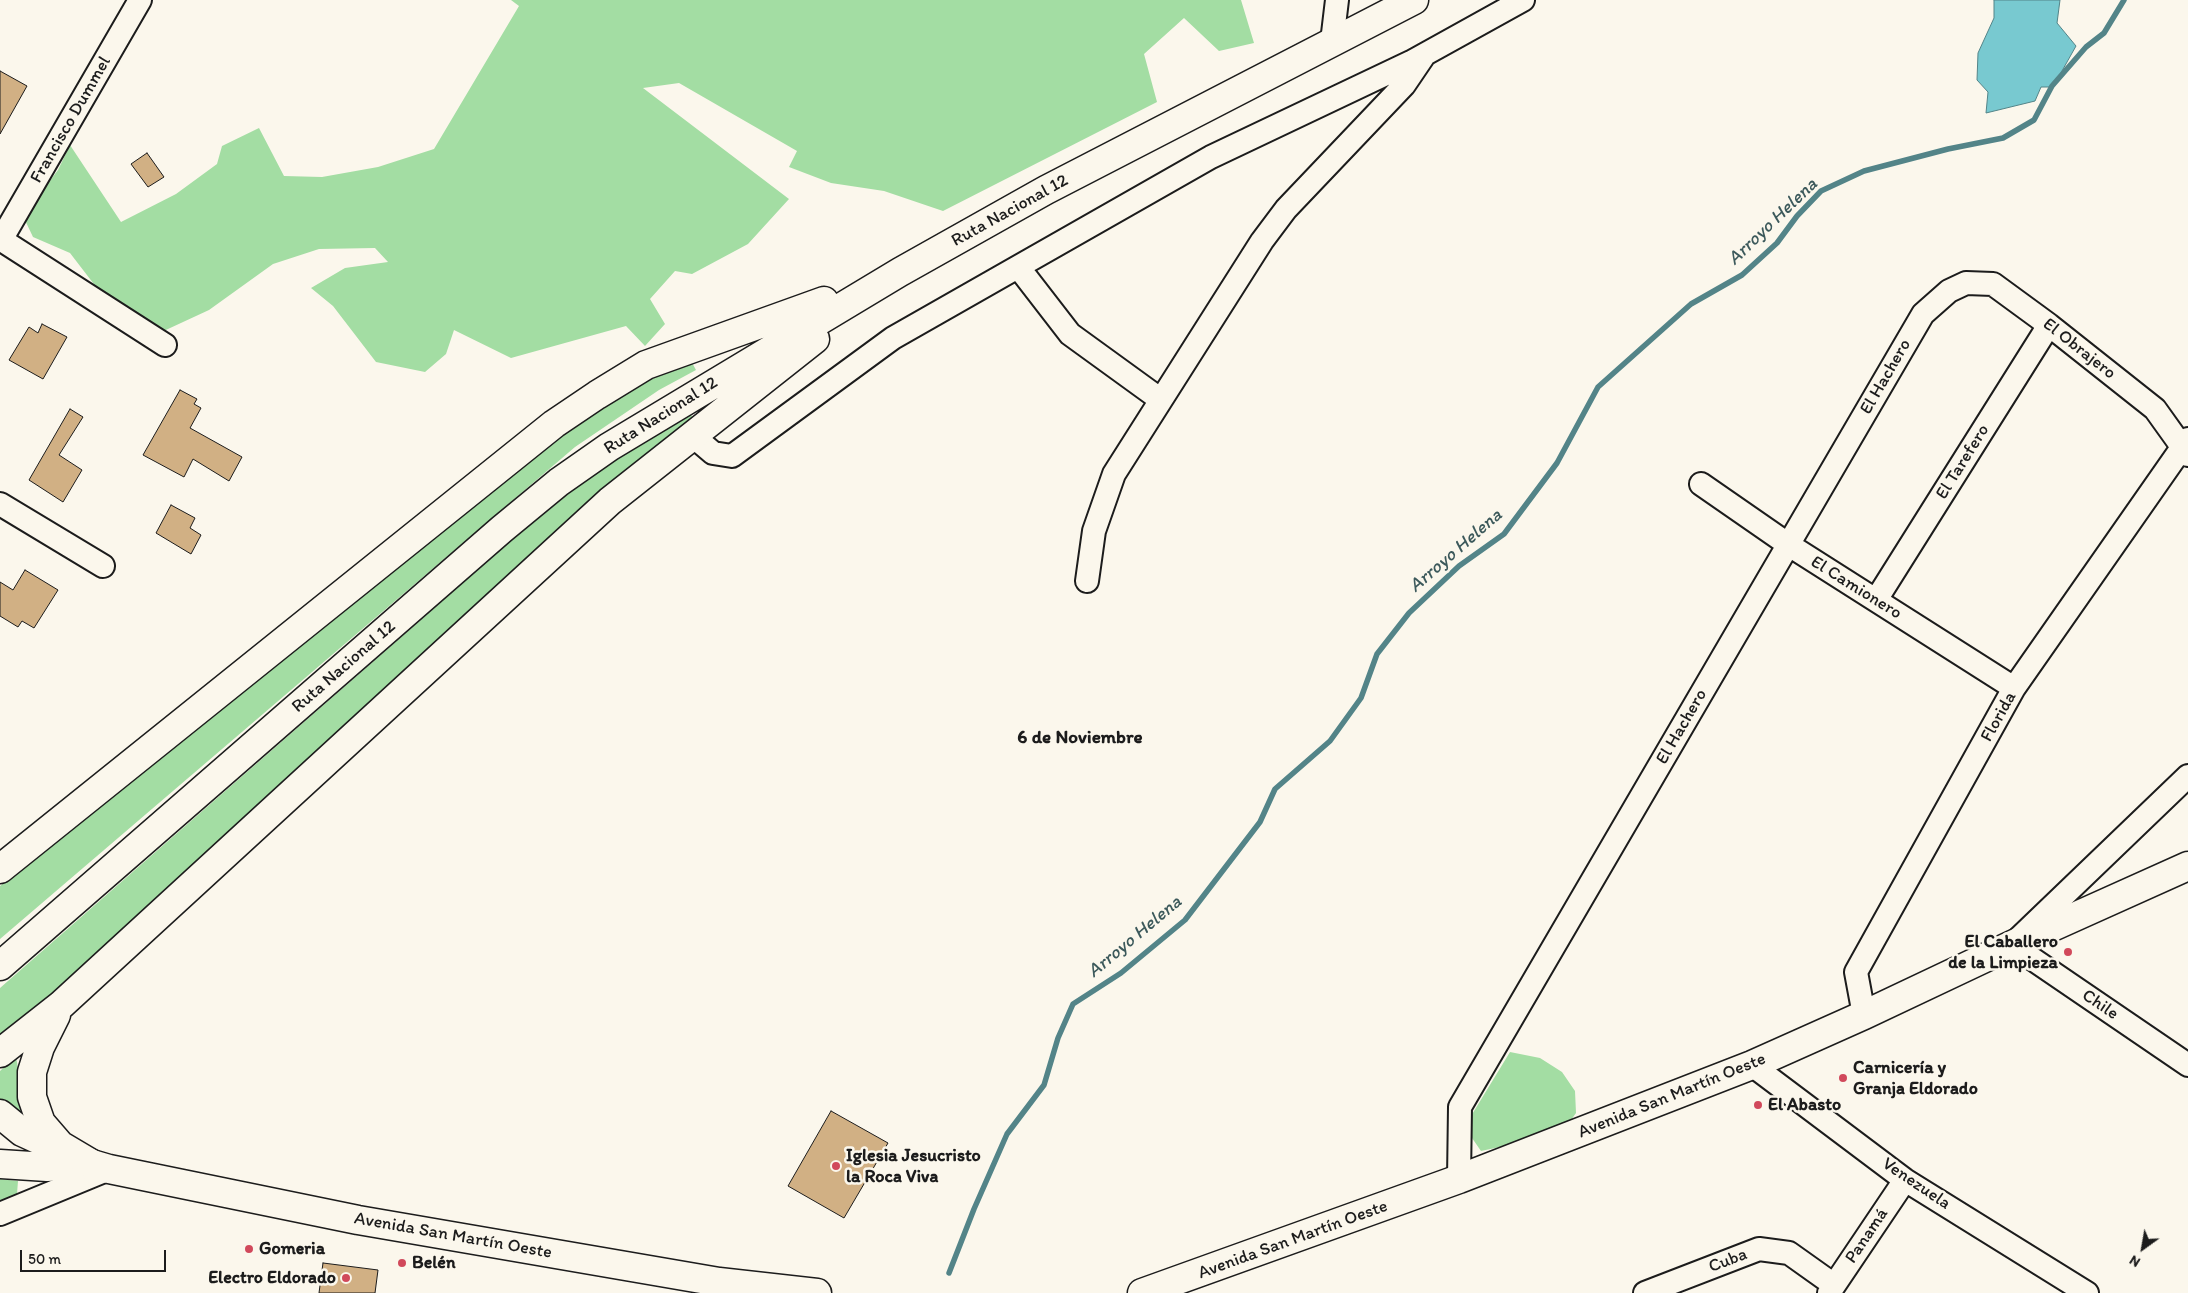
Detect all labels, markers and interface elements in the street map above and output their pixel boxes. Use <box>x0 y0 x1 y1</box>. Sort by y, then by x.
street label: Francisco Dummel <box>26 53 116 187</box>
street label: Ruta Nacional 12 <box>948 170 1072 252</box>
water label: Arroyo Helena <box>1723 173 1823 271</box>
street label: El Obrajero <box>2038 314 2120 384</box>
street label: El Hachero <box>1856 335 1916 419</box>
street label: Ruta Nacional 12 <box>600 372 722 460</box>
street label: El Tarefero <box>1932 421 1994 503</box>
water label: Arroyo Helena <box>1405 504 1507 598</box>
street label: El Camionero <box>1806 551 1906 625</box>
street label: Ruta Nacional 12 <box>288 616 400 718</box>
street label: El Hachero <box>1652 685 1712 769</box>
street label: Florida <box>1976 688 2022 746</box>
district label: 6 de Noviembre <box>1017 727 1143 749</box>
water label: Arroyo Helena <box>1083 891 1187 983</box>
place label: El Caballero de la Limpieza <box>1948 931 2058 974</box>
marker: El Caballero de la Limpieza <box>2062 946 2074 958</box>
street label: Chile <box>2078 985 2122 1025</box>
street label: Avenida San Martín Oeste <box>1575 1048 1769 1144</box>
place label: Carnicería y Granja Eldorado <box>1853 1057 1978 1100</box>
marker: Carnicería y Granja Eldorado <box>1837 1072 1849 1084</box>
place label: El Abasto <box>1768 1094 1841 1116</box>
marker: El Abasto <box>1752 1099 1764 1111</box>
place label: Iglesia Jesucristo la Roca Viva <box>846 1145 981 1188</box>
street label: Venezuela <box>1878 1153 1954 1215</box>
marker: Iglesia Jesucristo la Roca Viva <box>830 1160 842 1172</box>
street label: Avenida San Martín Oeste <box>1195 1196 1391 1284</box>
street label: Panamá <box>1841 1204 1893 1268</box>
street label: Avenida San Martín Oeste <box>352 1208 554 1264</box>
north arrow <box>2118 1223 2168 1273</box>
place label: Gomeria <box>259 1238 325 1260</box>
scale bar <box>22 1240 169 1272</box>
marker: Gomeria <box>243 1243 255 1255</box>
street label: Cuba <box>1706 1244 1750 1278</box>
text: 50 m <box>28 1250 61 1268</box>
text: N <box>2126 1251 2143 1271</box>
place label: Belén <box>412 1252 455 1274</box>
marker: Belén <box>396 1257 408 1269</box>
place label: Electro Eldorado <box>208 1267 336 1289</box>
marker: Electro Eldorado <box>340 1272 352 1284</box>

